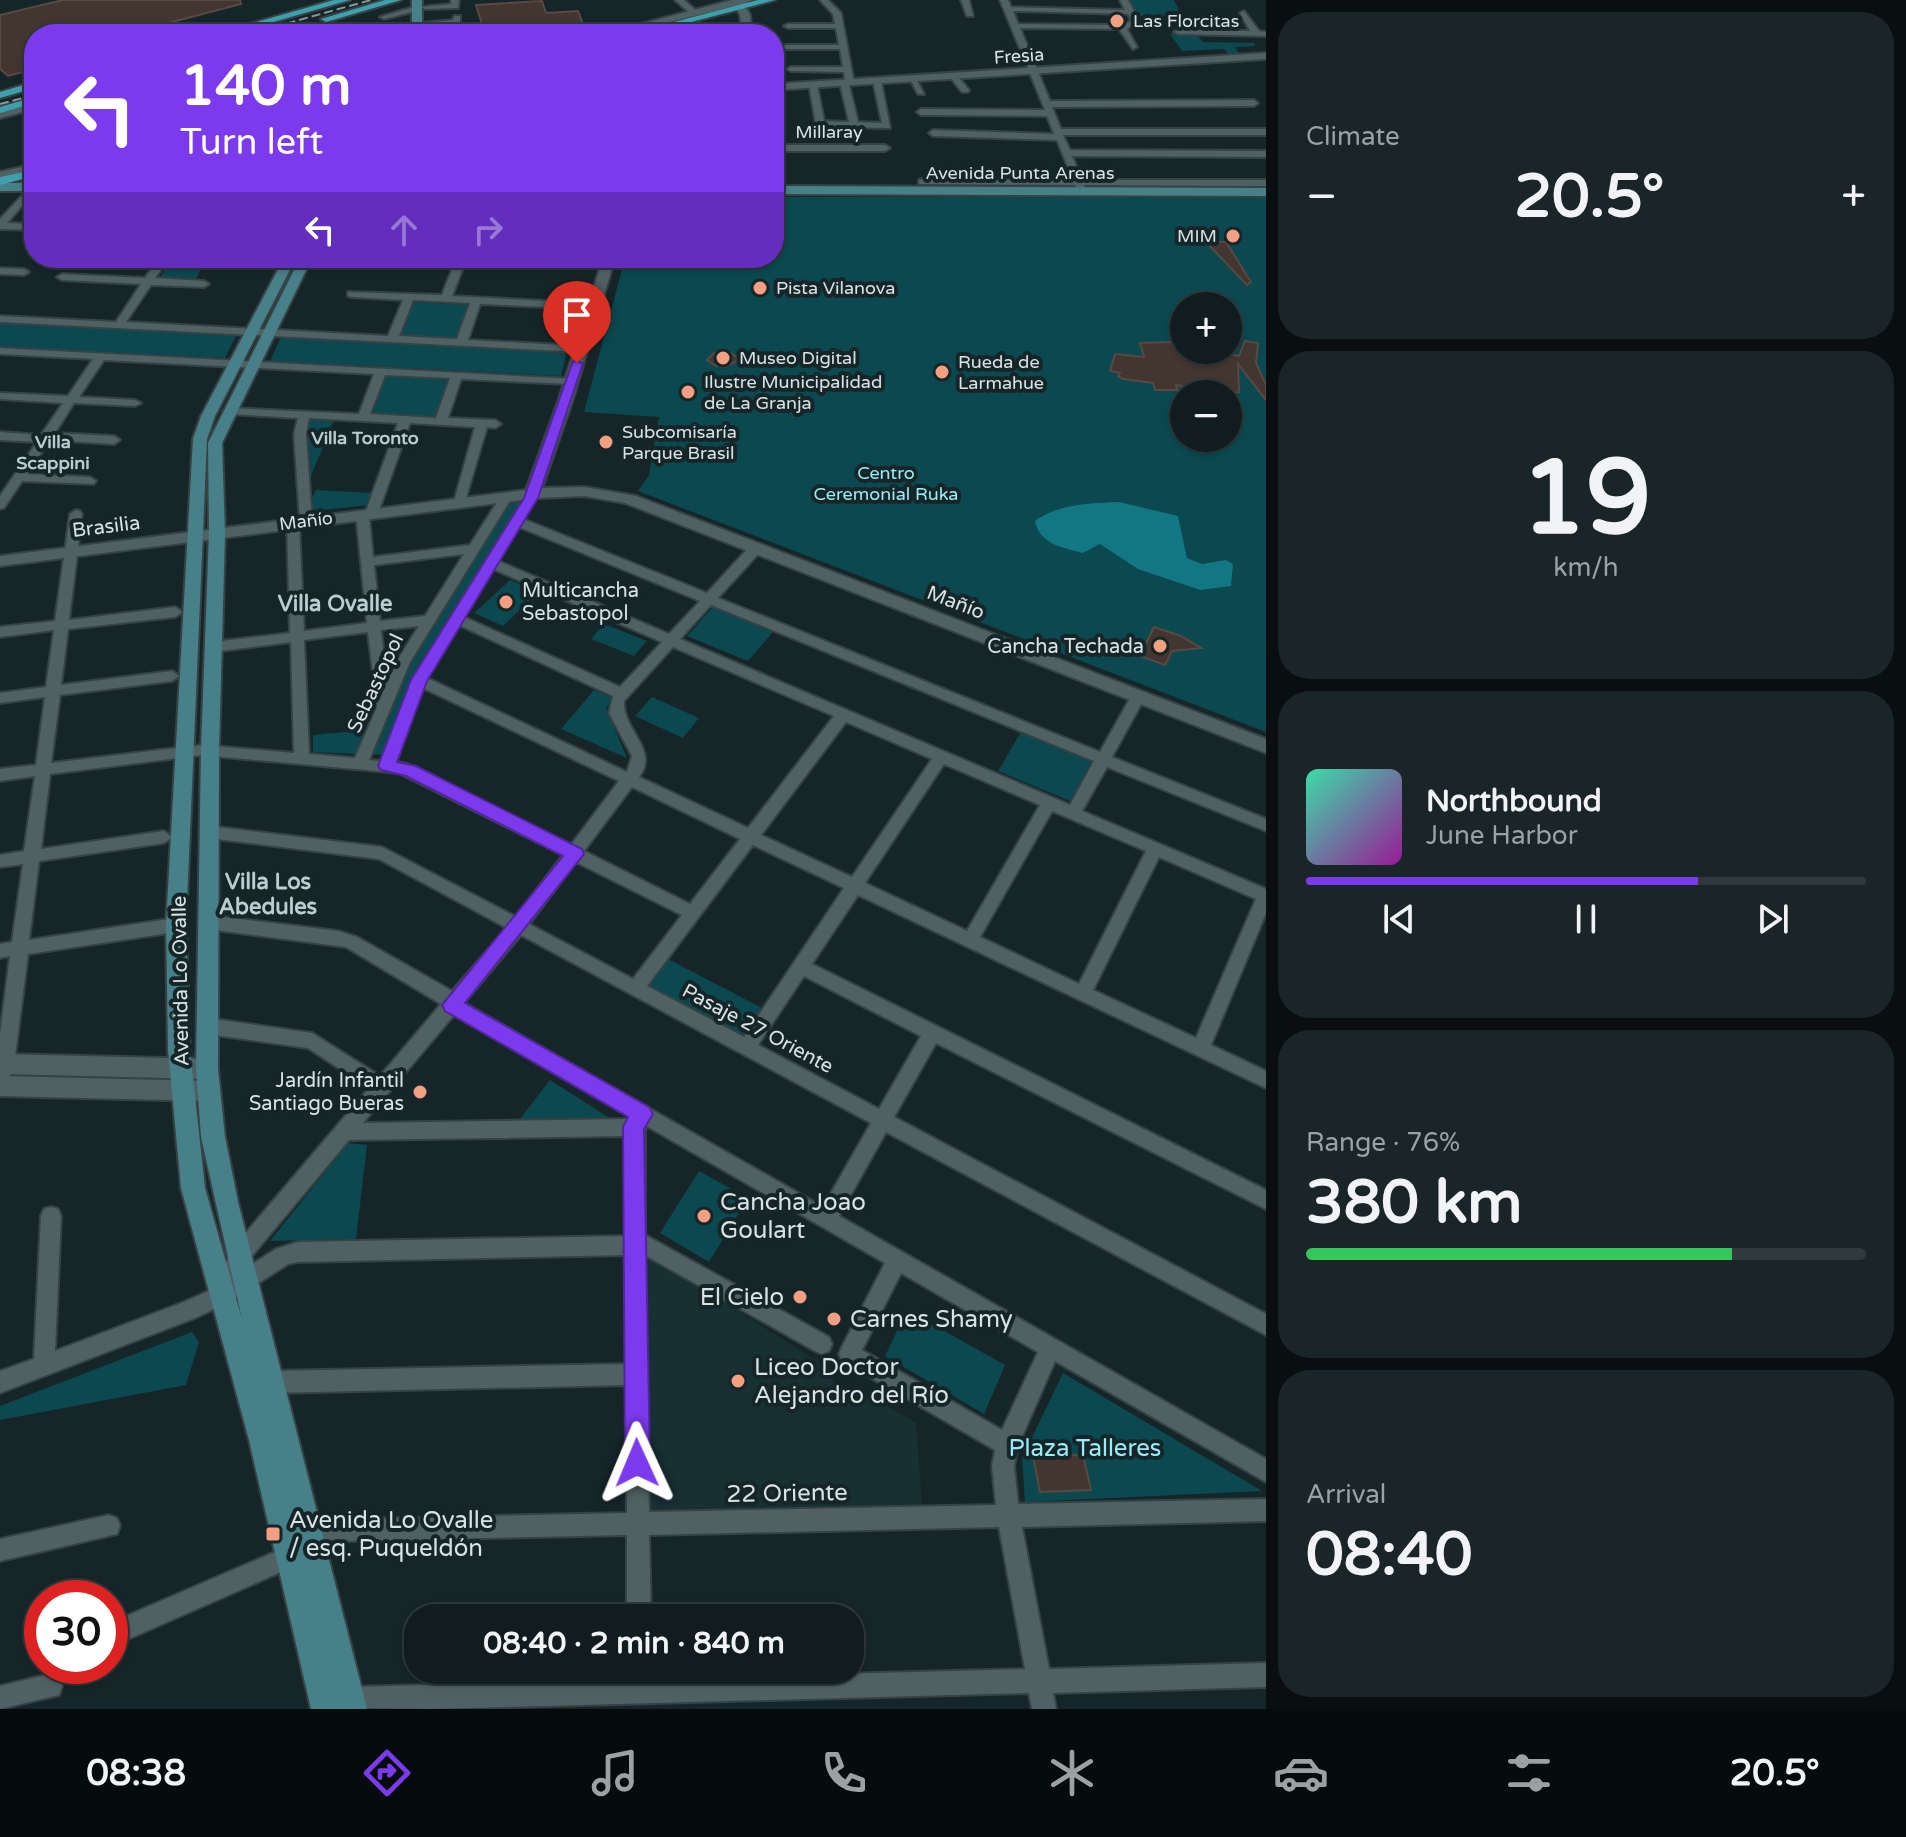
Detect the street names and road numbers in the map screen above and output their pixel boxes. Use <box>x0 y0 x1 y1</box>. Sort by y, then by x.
street label: Fresia <box>993 43 1045 69</box>
street label: Millaray <box>795 121 863 143</box>
street label: Avenida Punta Arenas <box>925 162 1115 184</box>
street label: Mañío <box>278 507 334 535</box>
street label: Brasilia <box>71 511 142 543</box>
street label: Mañío <box>923 581 988 625</box>
street label: Sebastopol <box>343 630 409 737</box>
street label: Avenida Lo Ovalle <box>168 896 194 1066</box>
street label: Pasaje 27 Oriente <box>678 979 837 1079</box>
street label: 22 Oriente <box>726 1478 848 1509</box>

